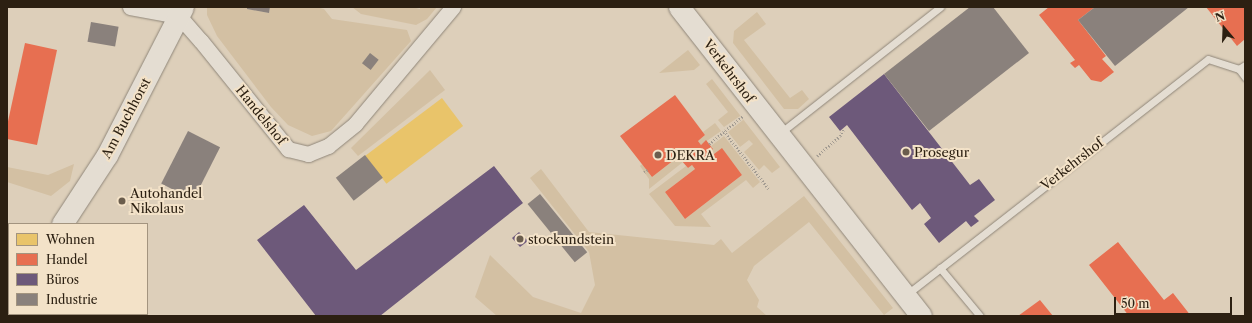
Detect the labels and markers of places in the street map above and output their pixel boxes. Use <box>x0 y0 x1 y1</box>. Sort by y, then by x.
place label: Prosegur <box>914 144 969 160</box>
place label: DEKRA <box>666 147 715 163</box>
marker: Prosegur <box>901 147 911 157</box>
marker: DEKRA <box>653 150 663 160</box>
place label: Autohandel Nikolaus <box>130 186 202 217</box>
marker: Autohandel Nikolaus <box>117 196 127 206</box>
place label: stockundstein <box>528 231 614 247</box>
marker: stockundstein <box>515 234 525 244</box>

